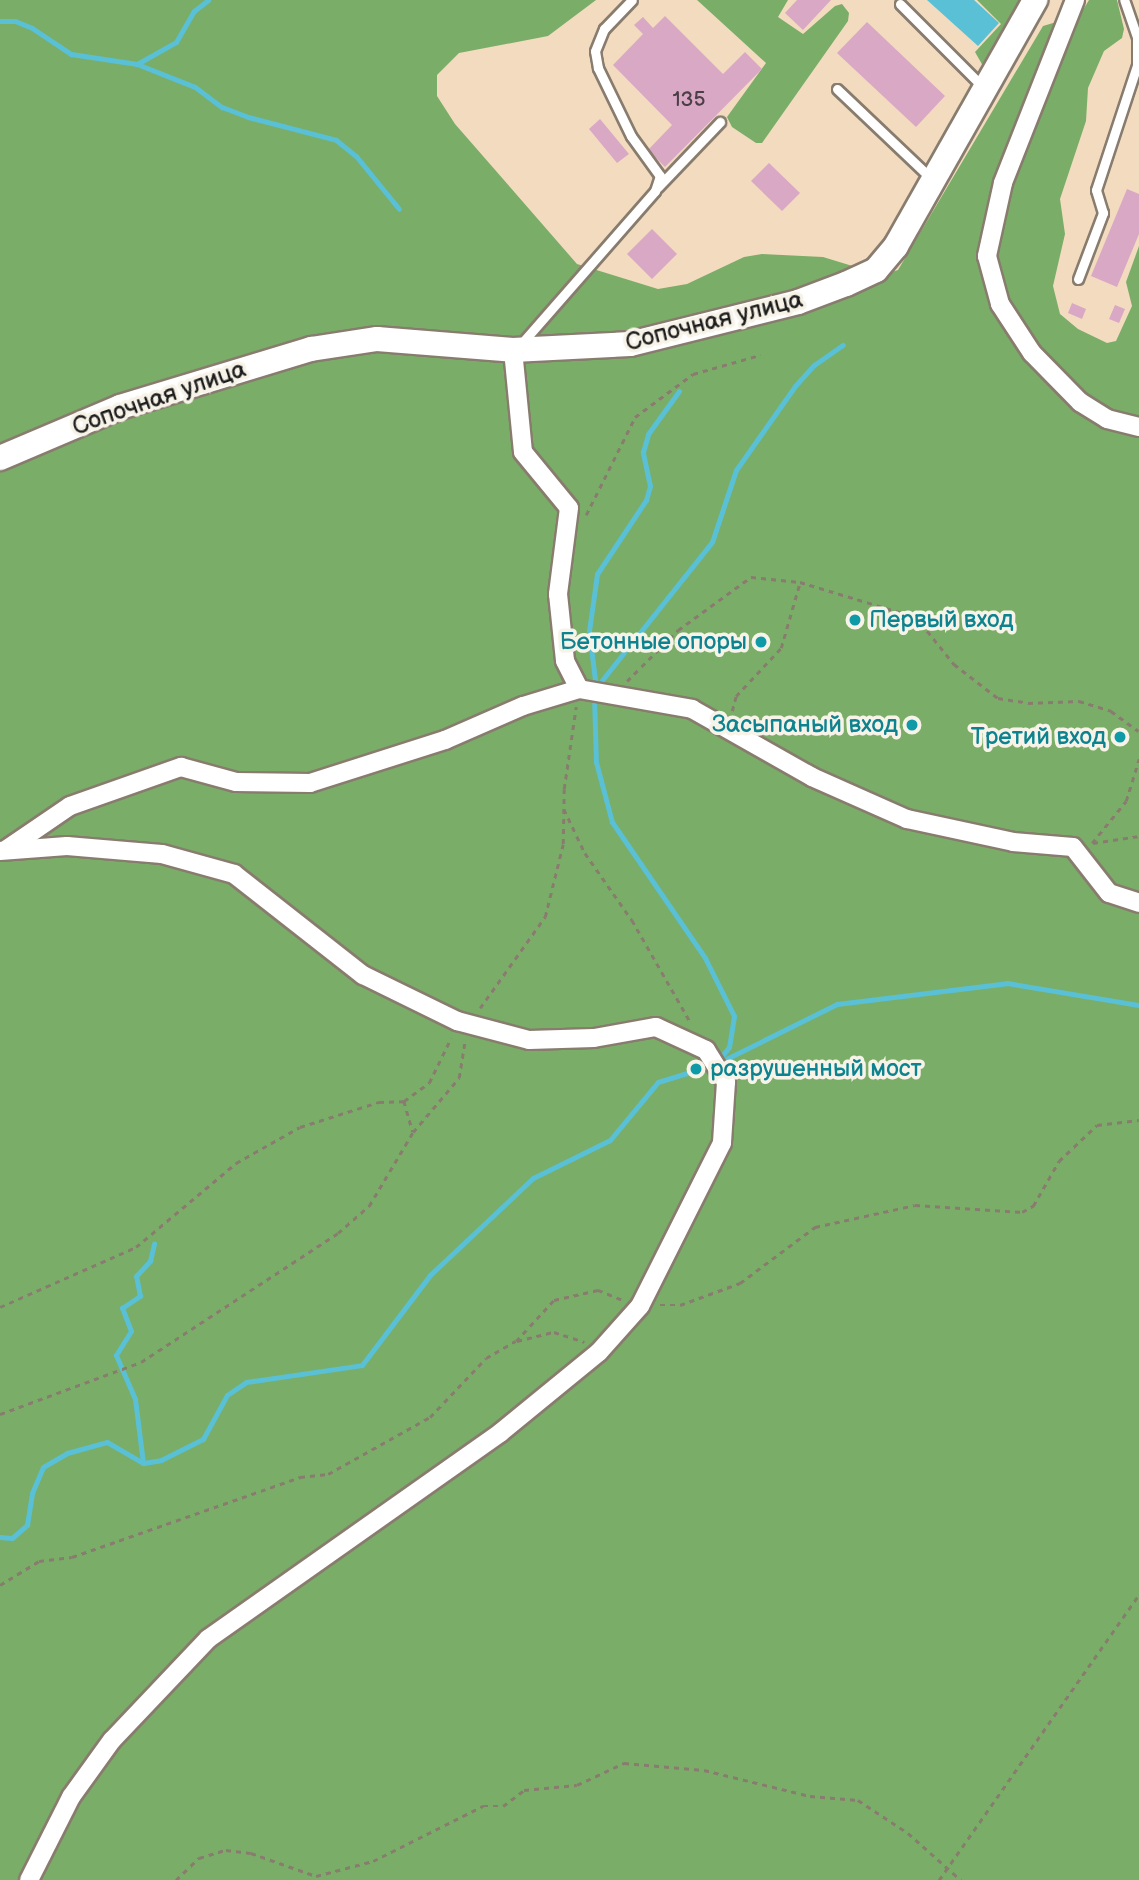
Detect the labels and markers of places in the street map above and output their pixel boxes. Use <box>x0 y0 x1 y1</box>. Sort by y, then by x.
place label: Первый вход <box>869 606 1013 634</box>
marker: Первый вход <box>847 612 863 628</box>
place label: Бетонные опоры <box>560 628 747 656</box>
marker: Бетонные опоры <box>753 634 769 650</box>
place label: Засыпаный вход <box>712 711 898 739</box>
marker: Засыпаный вход <box>904 717 920 733</box>
place label: Третий вход <box>971 723 1106 751</box>
marker: Третий вход <box>1112 729 1128 745</box>
place label: разрушенный мост <box>710 1055 922 1083</box>
marker: разрушенный мост <box>688 1061 704 1077</box>

